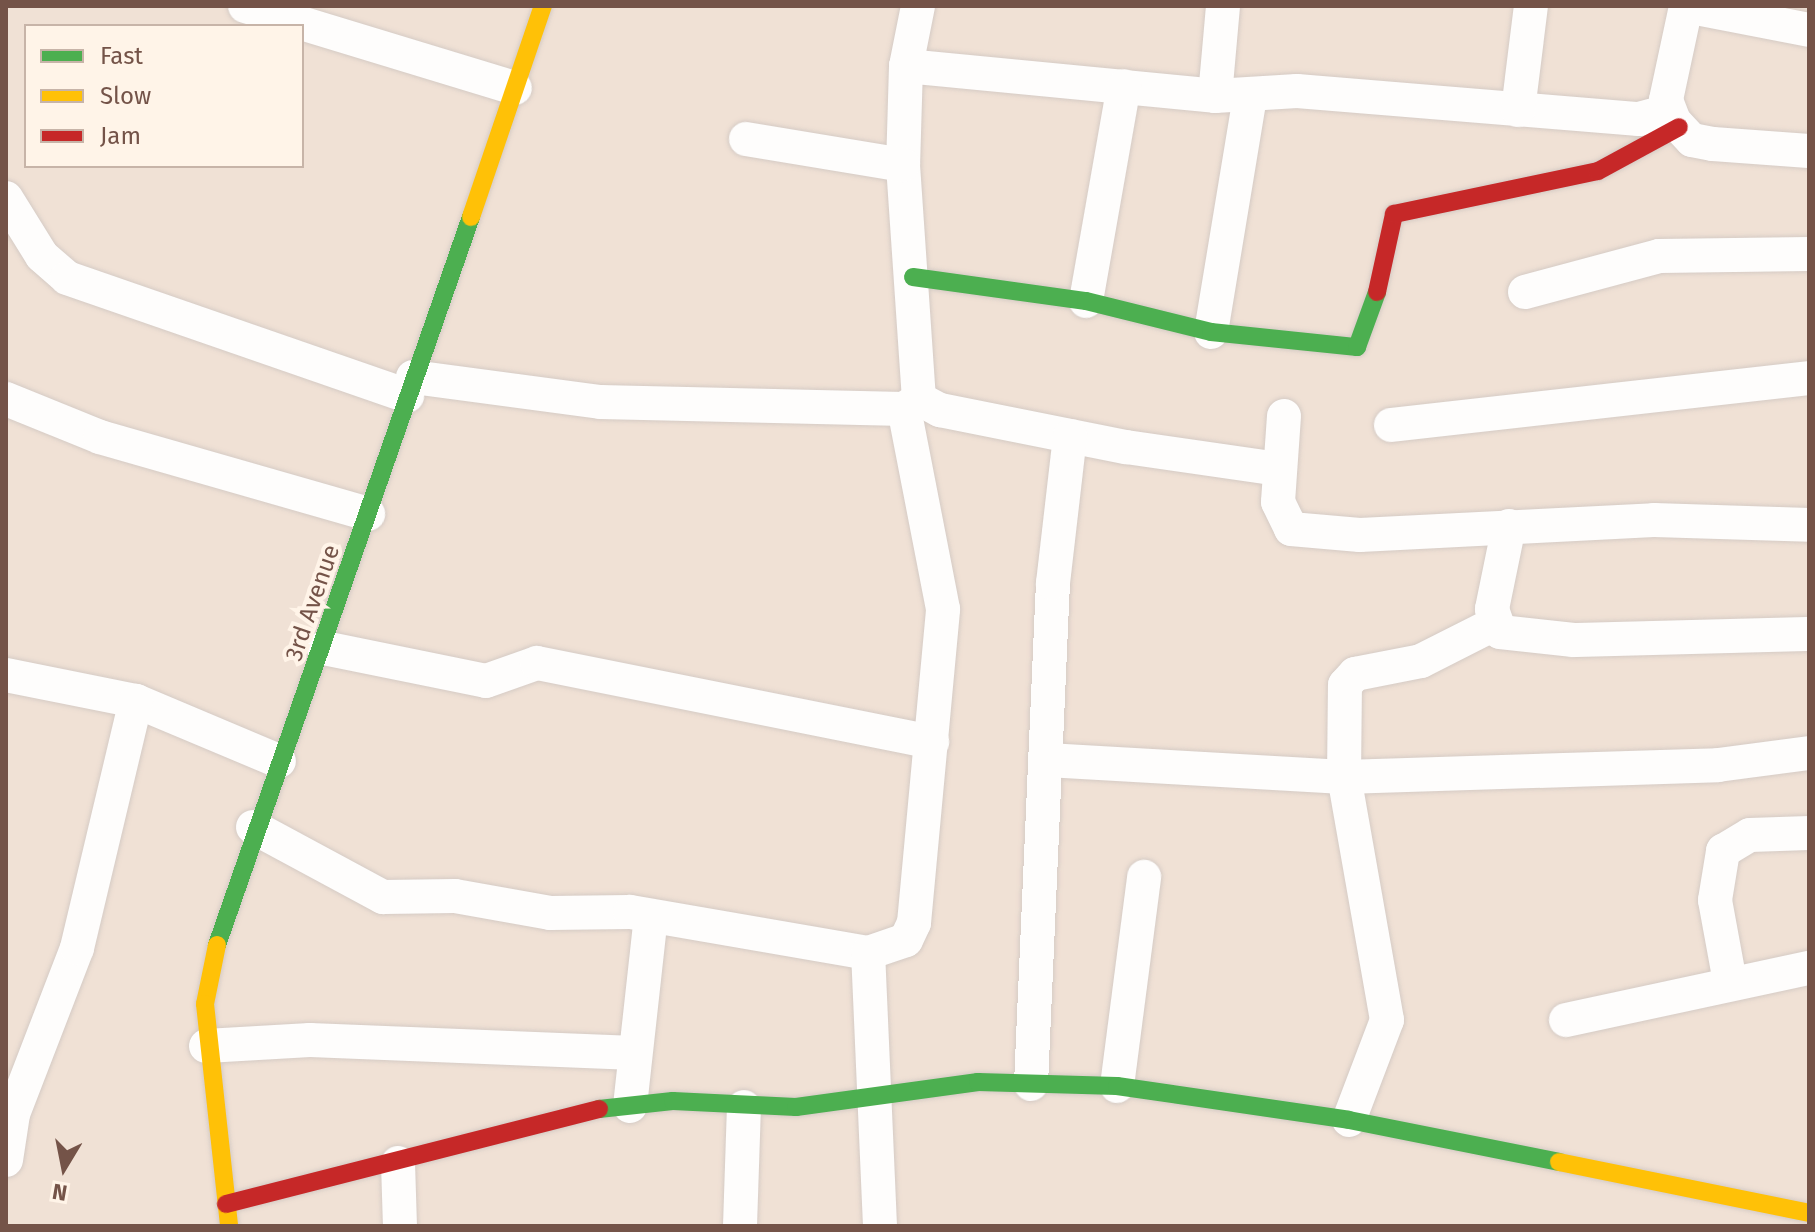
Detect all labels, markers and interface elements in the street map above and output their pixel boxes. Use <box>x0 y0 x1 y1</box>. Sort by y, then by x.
legend <box>24 24 304 168</box>
text: Fast <box>100 42 143 70</box>
text: Slow <box>100 82 151 110</box>
text: Jam <box>100 122 141 150</box>
street label: 3rd Avenue <box>280 541 346 665</box>
north arrow <box>24 1128 104 1208</box>
text: N <box>50 1178 69 1207</box>

